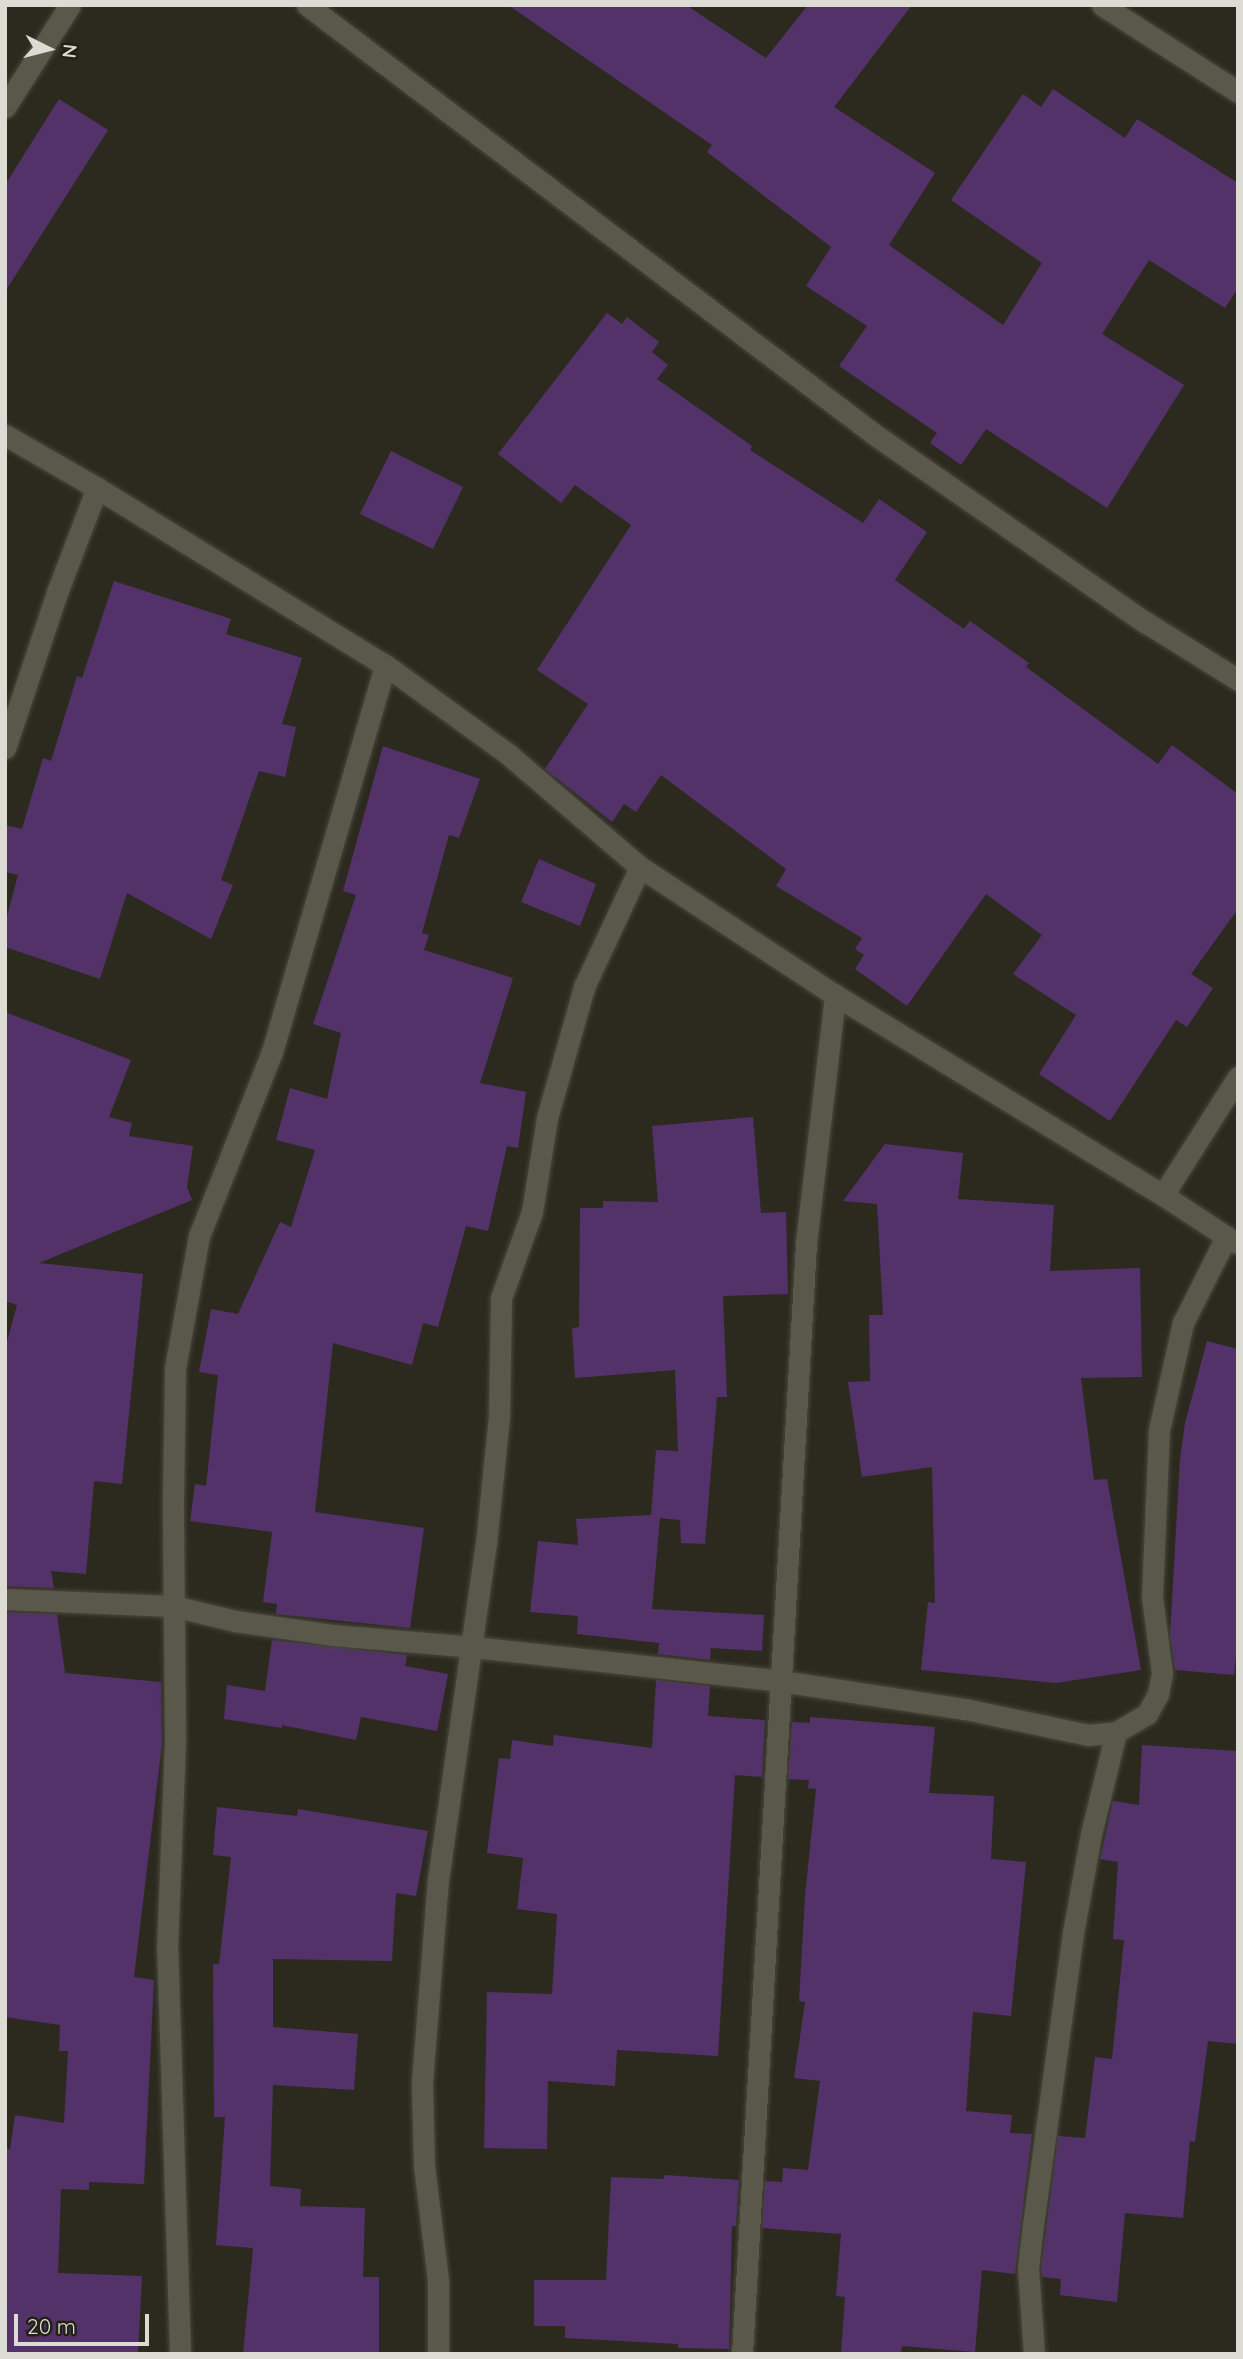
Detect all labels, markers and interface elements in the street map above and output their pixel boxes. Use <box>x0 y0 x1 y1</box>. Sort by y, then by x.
north arrow <box>14 14 84 84</box>
text: N <box>57 43 83 59</box>
scale bar <box>18 2300 152 2344</box>
text: 20 m <box>27 2313 76 2339</box>

